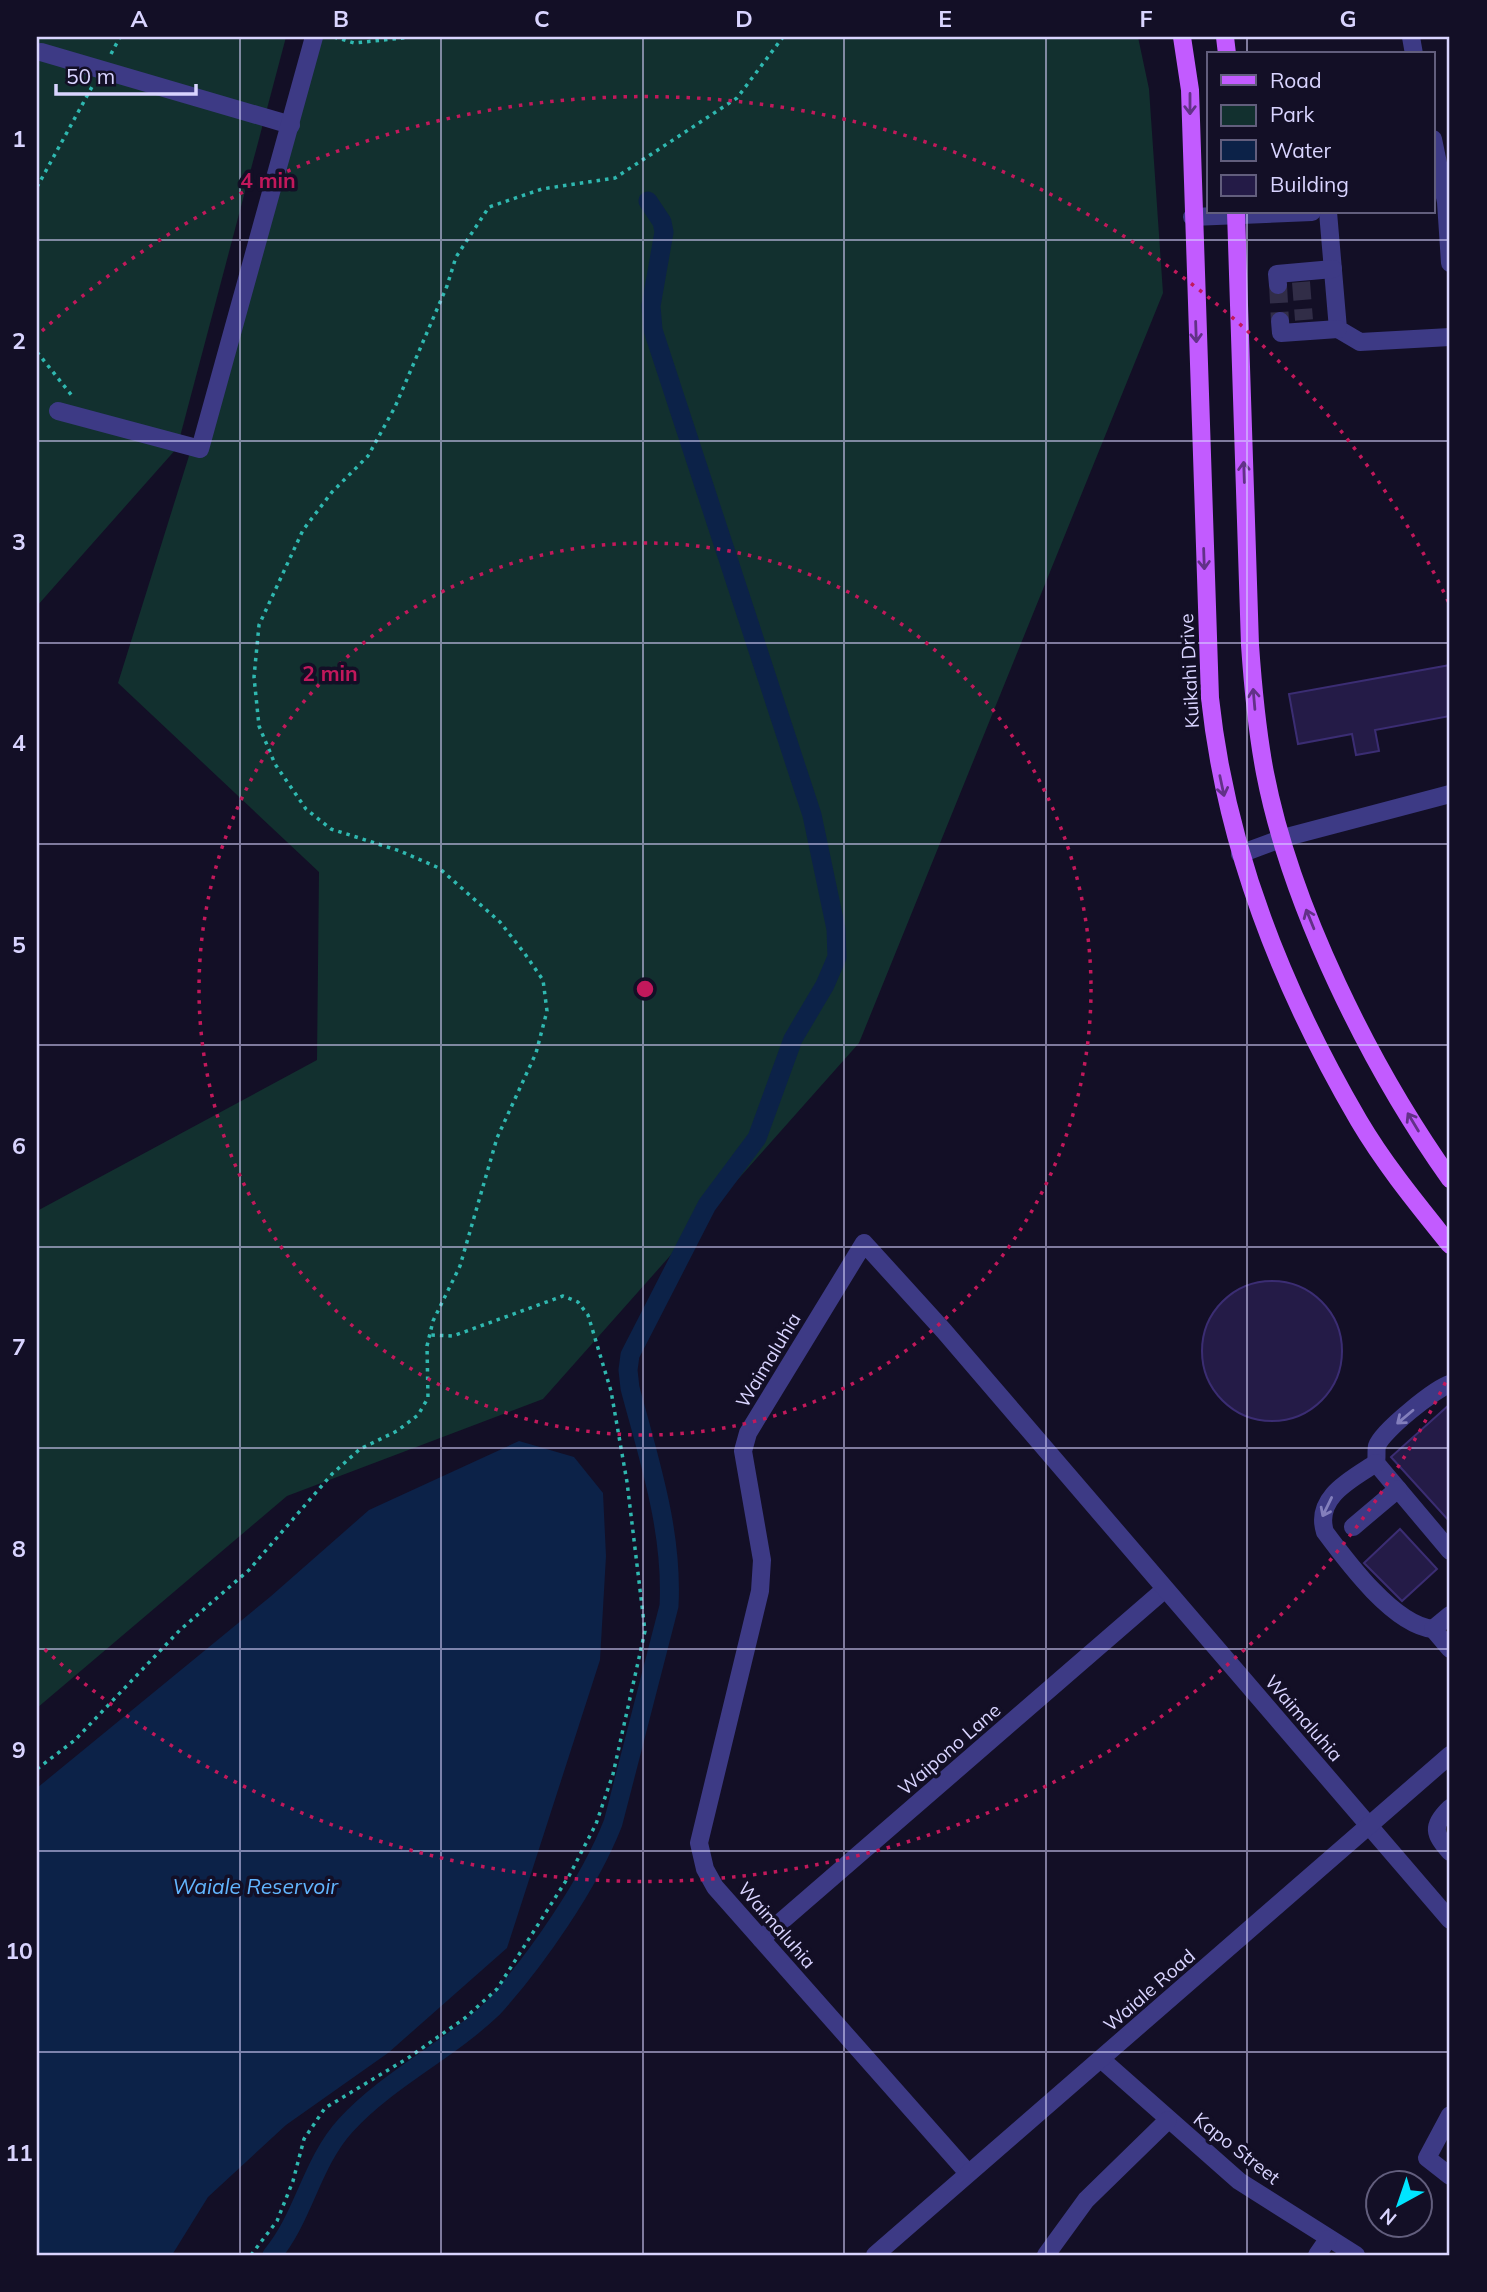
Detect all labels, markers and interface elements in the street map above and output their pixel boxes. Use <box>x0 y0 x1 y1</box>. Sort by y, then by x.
text: A <box>130 4 148 33</box>
text: B <box>333 4 349 33</box>
text: C <box>534 4 550 33</box>
text: D <box>735 4 753 33</box>
text: E <box>938 4 952 33</box>
text: F <box>1139 4 1153 33</box>
text: G <box>1339 4 1357 33</box>
scale bar <box>56 52 196 96</box>
legend <box>1207 52 1434 214</box>
text: 50 m <box>66 63 115 89</box>
text: Road <box>1270 67 1321 93</box>
one-way arrow <box>1183 93 1197 116</box>
text: Park <box>1270 101 1314 127</box>
text: 1 <box>12 124 26 153</box>
text: Water <box>1270 137 1331 163</box>
text: 4 min <box>240 167 296 193</box>
text: Building <box>1270 171 1349 197</box>
one-way arrow <box>1189 320 1202 343</box>
text: 2 <box>12 326 26 355</box>
one-way arrow <box>1238 461 1251 484</box>
text: 3 <box>12 527 26 556</box>
one-way arrow <box>1198 547 1211 570</box>
street label: Kuikahi Drive <box>1174 613 1204 729</box>
text: 2 min <box>302 660 358 686</box>
one-way arrow <box>1247 689 1260 711</box>
text: 4 <box>12 728 26 757</box>
one-way arrow <box>1216 774 1230 797</box>
one-way arrow <box>1302 909 1315 931</box>
text: 5 <box>12 930 26 959</box>
centre of rings <box>633 977 657 1001</box>
one-way arrow <box>1405 1113 1420 1132</box>
text: 6 <box>12 1131 26 1160</box>
street label: Waimaluhia <box>730 1308 806 1412</box>
text: 7 <box>12 1332 26 1361</box>
one-way arrow <box>1396 1409 1414 1425</box>
one-way arrow <box>1319 1496 1333 1517</box>
text: 8 <box>12 1534 26 1563</box>
street label: Waimaluhia <box>1260 1670 1348 1766</box>
street label: Waipono Lane <box>893 1698 1005 1800</box>
text: 9 <box>12 1735 26 1764</box>
water label: Waiale Reservoir <box>172 1873 339 1899</box>
street label: Waimaluhia <box>733 1877 821 1973</box>
text: 10 <box>5 1936 33 1965</box>
street label: Waiale Road <box>1098 1944 1200 2036</box>
street label: Kapo Street <box>1189 2107 1285 2189</box>
text: 11 <box>5 2138 33 2167</box>
north arrow <box>1364 2170 1434 2240</box>
text: N <box>1375 2203 1401 2231</box>

